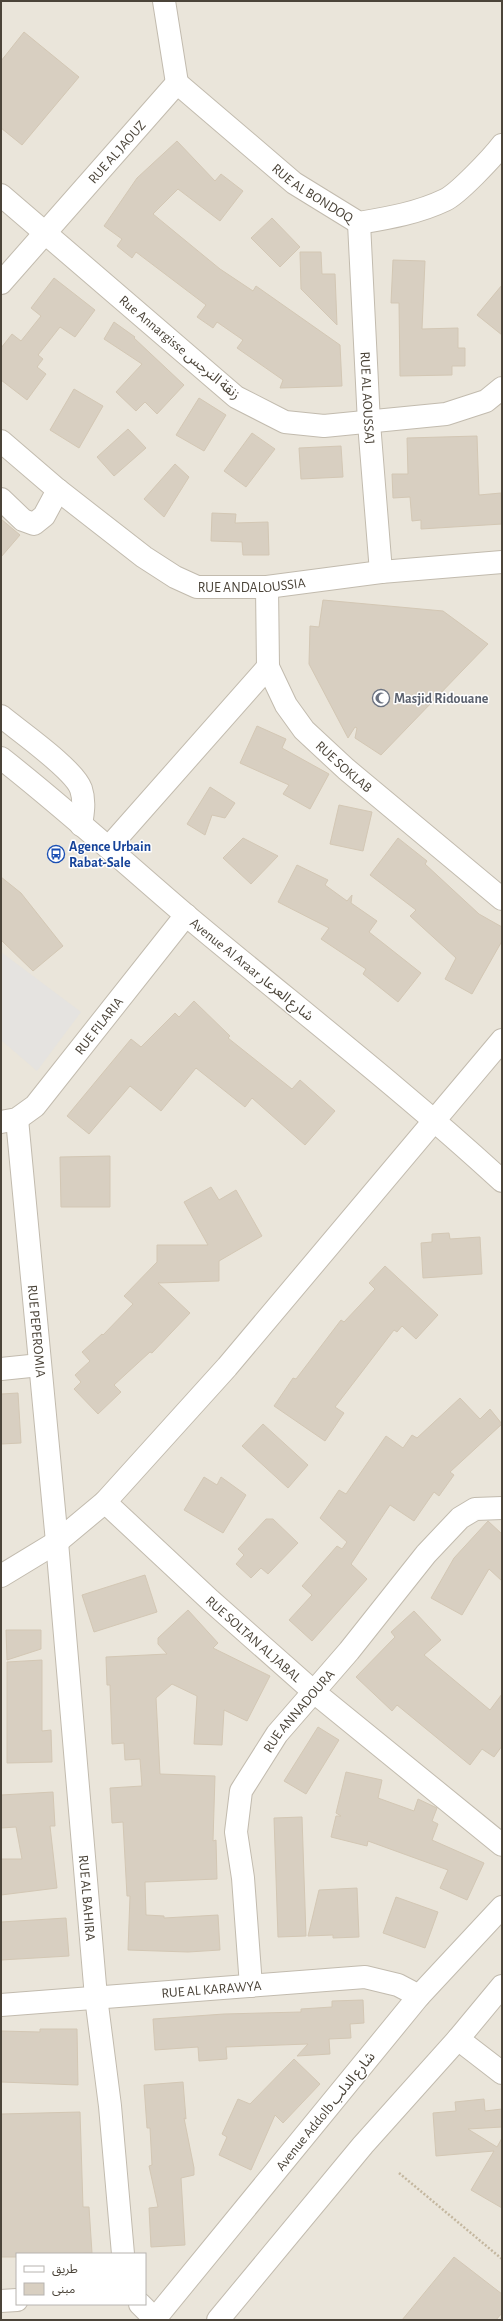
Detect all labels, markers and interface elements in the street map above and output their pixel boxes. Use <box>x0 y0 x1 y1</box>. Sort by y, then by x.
street label: RUE AL JAOUZ <box>86 118 149 187</box>
street label: RUE AL BONDOQ <box>269 161 357 227</box>
street label: Rue Annargisse زنقة النرجس <box>116 293 243 403</box>
street label: RUE AL AOUSSAJ <box>357 351 377 445</box>
street label: RUE ANDALOUSSIA <box>198 576 306 595</box>
mosque icon: Masjid Ridouane <box>371 688 391 708</box>
place label: Masjid Ridouane <box>394 692 489 706</box>
street label: RUE SOKLAB <box>313 739 374 796</box>
place label: Agence Urbain Rabat-Sale <box>69 840 151 870</box>
bus stop icon: Agence Urbain Rabat-Sale <box>46 844 66 864</box>
street label: Avenue Al Araar شارع العرعار <box>185 916 316 1026</box>
street label: RUE FILARIA <box>73 995 126 1058</box>
street label: RUE PEPEROMIA <box>25 1284 47 1378</box>
street label: RUE SOLTAN AL JABAL <box>203 1594 304 1685</box>
street label: RUE ANNADOURA <box>261 1667 337 1755</box>
street label: RUE AL BAHIRA <box>76 1854 97 1942</box>
street label: RUE AL KARAWYA <box>161 1979 262 2001</box>
street label: Avenue Addolb شارع الدلب <box>274 2050 380 2176</box>
legend <box>16 2253 146 2305</box>
text: طريق <box>52 2263 78 2277</box>
text: مبنى <box>52 2283 75 2296</box>

